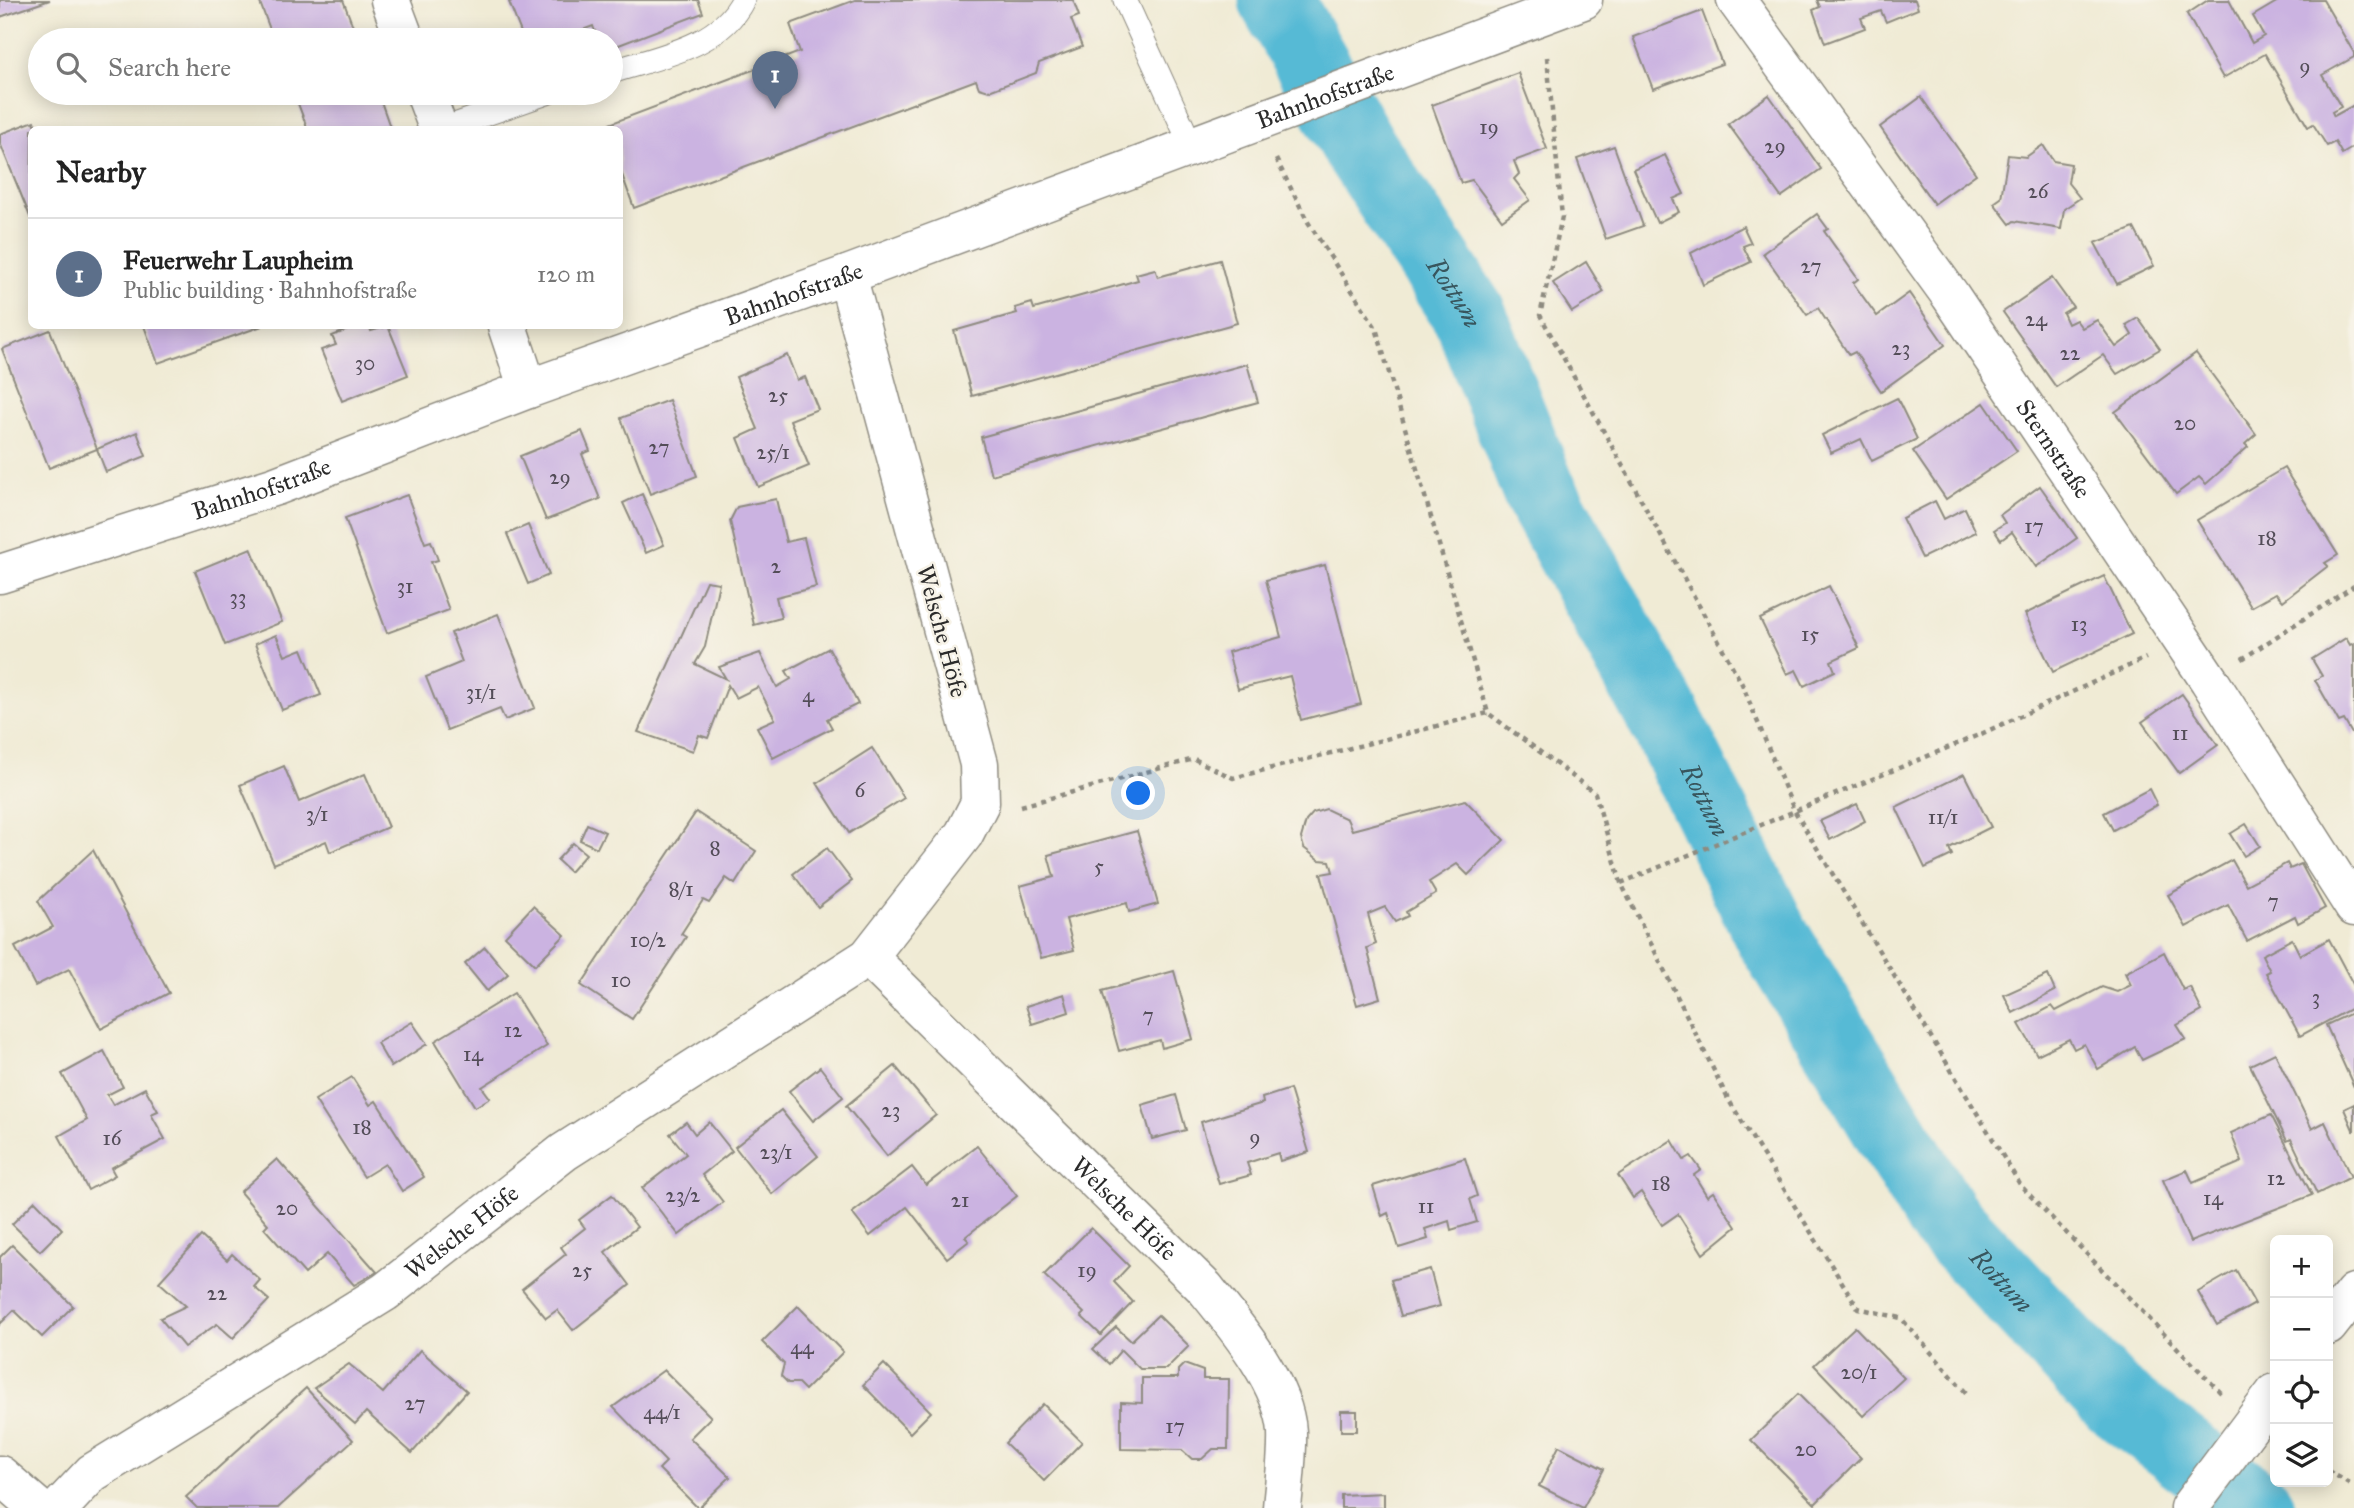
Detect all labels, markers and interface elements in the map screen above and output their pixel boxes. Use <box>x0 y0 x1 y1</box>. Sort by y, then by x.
search box <box>28 28 623 105</box>
icon: search <box>52 48 90 86</box>
text: Search here <box>108 51 231 83</box>
pin: 1 <box>752 51 798 109</box>
house number: 9 <box>2299 53 2311 79</box>
street label: Bahnhofstraße <box>1252 57 1398 136</box>
house number: 19 <box>1479 114 1499 140</box>
house number: 29 <box>1764 133 1786 159</box>
text: Nearby <box>56 154 146 190</box>
house number: 26 <box>2027 178 2050 204</box>
text: Feuerwehr Laupheim <box>123 244 353 276</box>
water label: Rottum <box>1419 250 1489 332</box>
house number: 27 <box>1801 253 1822 279</box>
street label: Bahnhofstraße <box>721 255 867 332</box>
text: 1 <box>74 260 84 288</box>
text: 120 m <box>537 260 595 288</box>
text: Public building · Bahnhofstraße <box>123 276 417 304</box>
house number: 24 <box>2025 306 2048 332</box>
house number: 23 <box>1892 335 1910 361</box>
house number: 22 <box>2060 340 2081 366</box>
house number: 30 <box>355 350 375 376</box>
house number: 25 <box>768 382 788 408</box>
street label: Sternstraße <box>2010 394 2098 504</box>
house number: 20 <box>2174 410 2196 436</box>
house number: 27 <box>649 434 670 460</box>
house number: 25/1 <box>756 439 790 465</box>
street label: Bahnhofstraße <box>188 451 335 527</box>
house number: 29 <box>549 464 571 490</box>
house number: 17 <box>2024 513 2044 539</box>
house number: 18 <box>2257 525 2277 551</box>
house number: 2 <box>771 553 782 579</box>
street label: Welsche Höfe <box>910 561 974 701</box>
house number: 31 <box>397 573 413 599</box>
house number: 33 <box>230 584 246 610</box>
house number: 13 <box>2071 611 2087 637</box>
house number: 15 <box>1801 621 1819 647</box>
house number: 31/1 <box>466 679 496 705</box>
house number: 4 <box>802 682 815 708</box>
house number: 11 <box>2172 720 2188 746</box>
water label: Rottum <box>1673 757 1737 842</box>
your location <box>1121 776 1155 810</box>
house number: 6 <box>855 777 867 803</box>
house number: 3/1 <box>306 801 328 827</box>
house number: 11/1 <box>1928 804 1958 830</box>
house number: 8 <box>709 835 721 861</box>
house number: 5 <box>1094 853 1104 879</box>
house number: 8/1 <box>668 876 694 902</box>
house number: 7 <box>2267 888 2279 914</box>
house number: 10/2 <box>630 927 667 953</box>
house number: 10 <box>611 967 631 993</box>
house number: 3 <box>2312 984 2320 1010</box>
house number: 7 <box>1142 1002 1154 1028</box>
house number: 12 <box>504 1017 523 1043</box>
house number: 14 <box>463 1041 484 1067</box>
house number: 23 <box>882 1097 900 1123</box>
house number: 18 <box>352 1114 372 1140</box>
house number: 9 <box>1249 1124 1261 1150</box>
house number: 16 <box>102 1125 123 1151</box>
house number: 23/1 <box>760 1139 792 1165</box>
street label: Welsche Höfe <box>1065 1150 1183 1267</box>
house number: 12 <box>2267 1165 2286 1191</box>
house number: 18 <box>1651 1170 1671 1196</box>
street label: Welsche Höfe <box>399 1178 525 1286</box>
house number: 23/2 <box>666 1182 701 1208</box>
house number: 14 <box>2203 1185 2224 1211</box>
house number: 21 <box>951 1187 969 1213</box>
house number: 11 <box>1418 1193 1434 1219</box>
house number: 20 <box>276 1195 298 1221</box>
map controls <box>2270 1235 2333 1487</box>
button: + <box>2270 1235 2333 1298</box>
water label: Rottum <box>1963 1240 2040 1320</box>
house number: 25 <box>572 1257 592 1283</box>
house number: 19 <box>1077 1257 1097 1283</box>
house number: 22 <box>207 1280 228 1306</box>
button: − <box>2270 1298 2333 1361</box>
house number: 44 <box>790 1334 815 1360</box>
house number: 20/1 <box>1841 1359 1877 1385</box>
button: locate <box>2270 1361 2333 1424</box>
house number: 27 <box>405 1390 426 1416</box>
house number: 44/1 <box>643 1399 681 1425</box>
house number: 17 <box>1165 1413 1185 1439</box>
button: layers <box>2270 1424 2333 1487</box>
house number: 20 <box>1795 1436 1817 1462</box>

